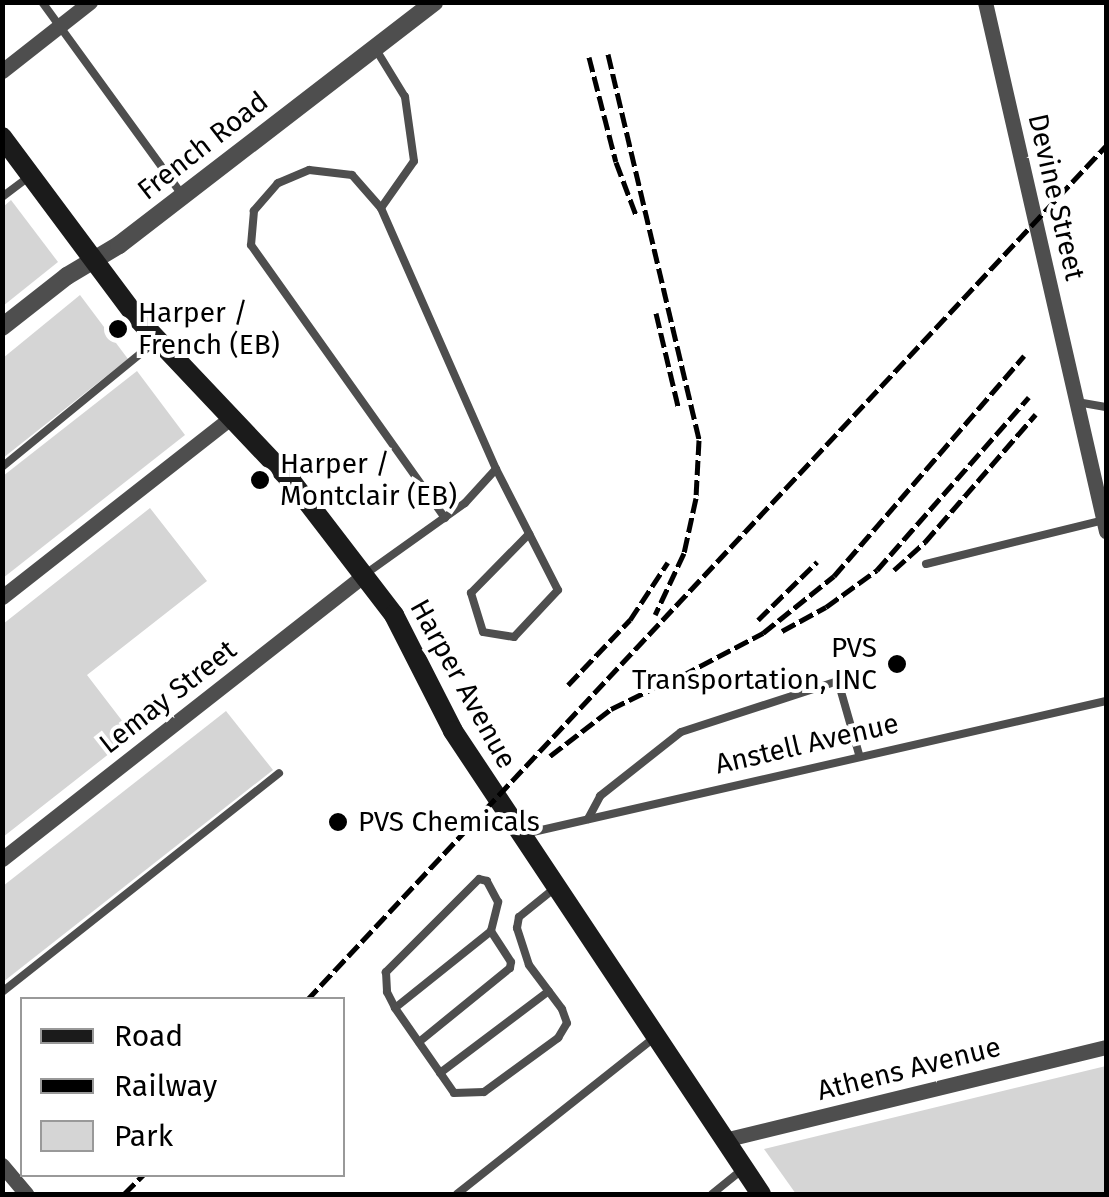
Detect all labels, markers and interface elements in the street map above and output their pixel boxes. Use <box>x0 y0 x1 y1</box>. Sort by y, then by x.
street label: French Road <box>131 85 275 207</box>
street label: Devine Street <box>1021 110 1091 284</box>
place label: Harper / French (EB) <box>138 296 280 362</box>
marker: Harper / French (EB) <box>107 318 129 340</box>
place label: Harper / Montclair (EB) <box>280 447 457 513</box>
marker: Harper / Montclair (EB) <box>249 469 271 491</box>
street label: Harper Avenue <box>403 594 523 774</box>
place label: PVS Transportation, INC <box>632 631 877 697</box>
street label: Lemay Street <box>93 633 243 761</box>
marker: PVS Transportation, INC <box>886 653 908 675</box>
street label: Anstell Avenue <box>712 707 902 781</box>
place label: PVS Chemicals <box>358 805 540 839</box>
marker: PVS Chemicals <box>327 811 349 833</box>
legend <box>20 997 345 1177</box>
text: Road <box>114 1018 183 1054</box>
street label: Athens Avenue <box>814 1030 1004 1108</box>
text: Railway <box>114 1068 217 1104</box>
text: Park <box>114 1118 173 1154</box>

